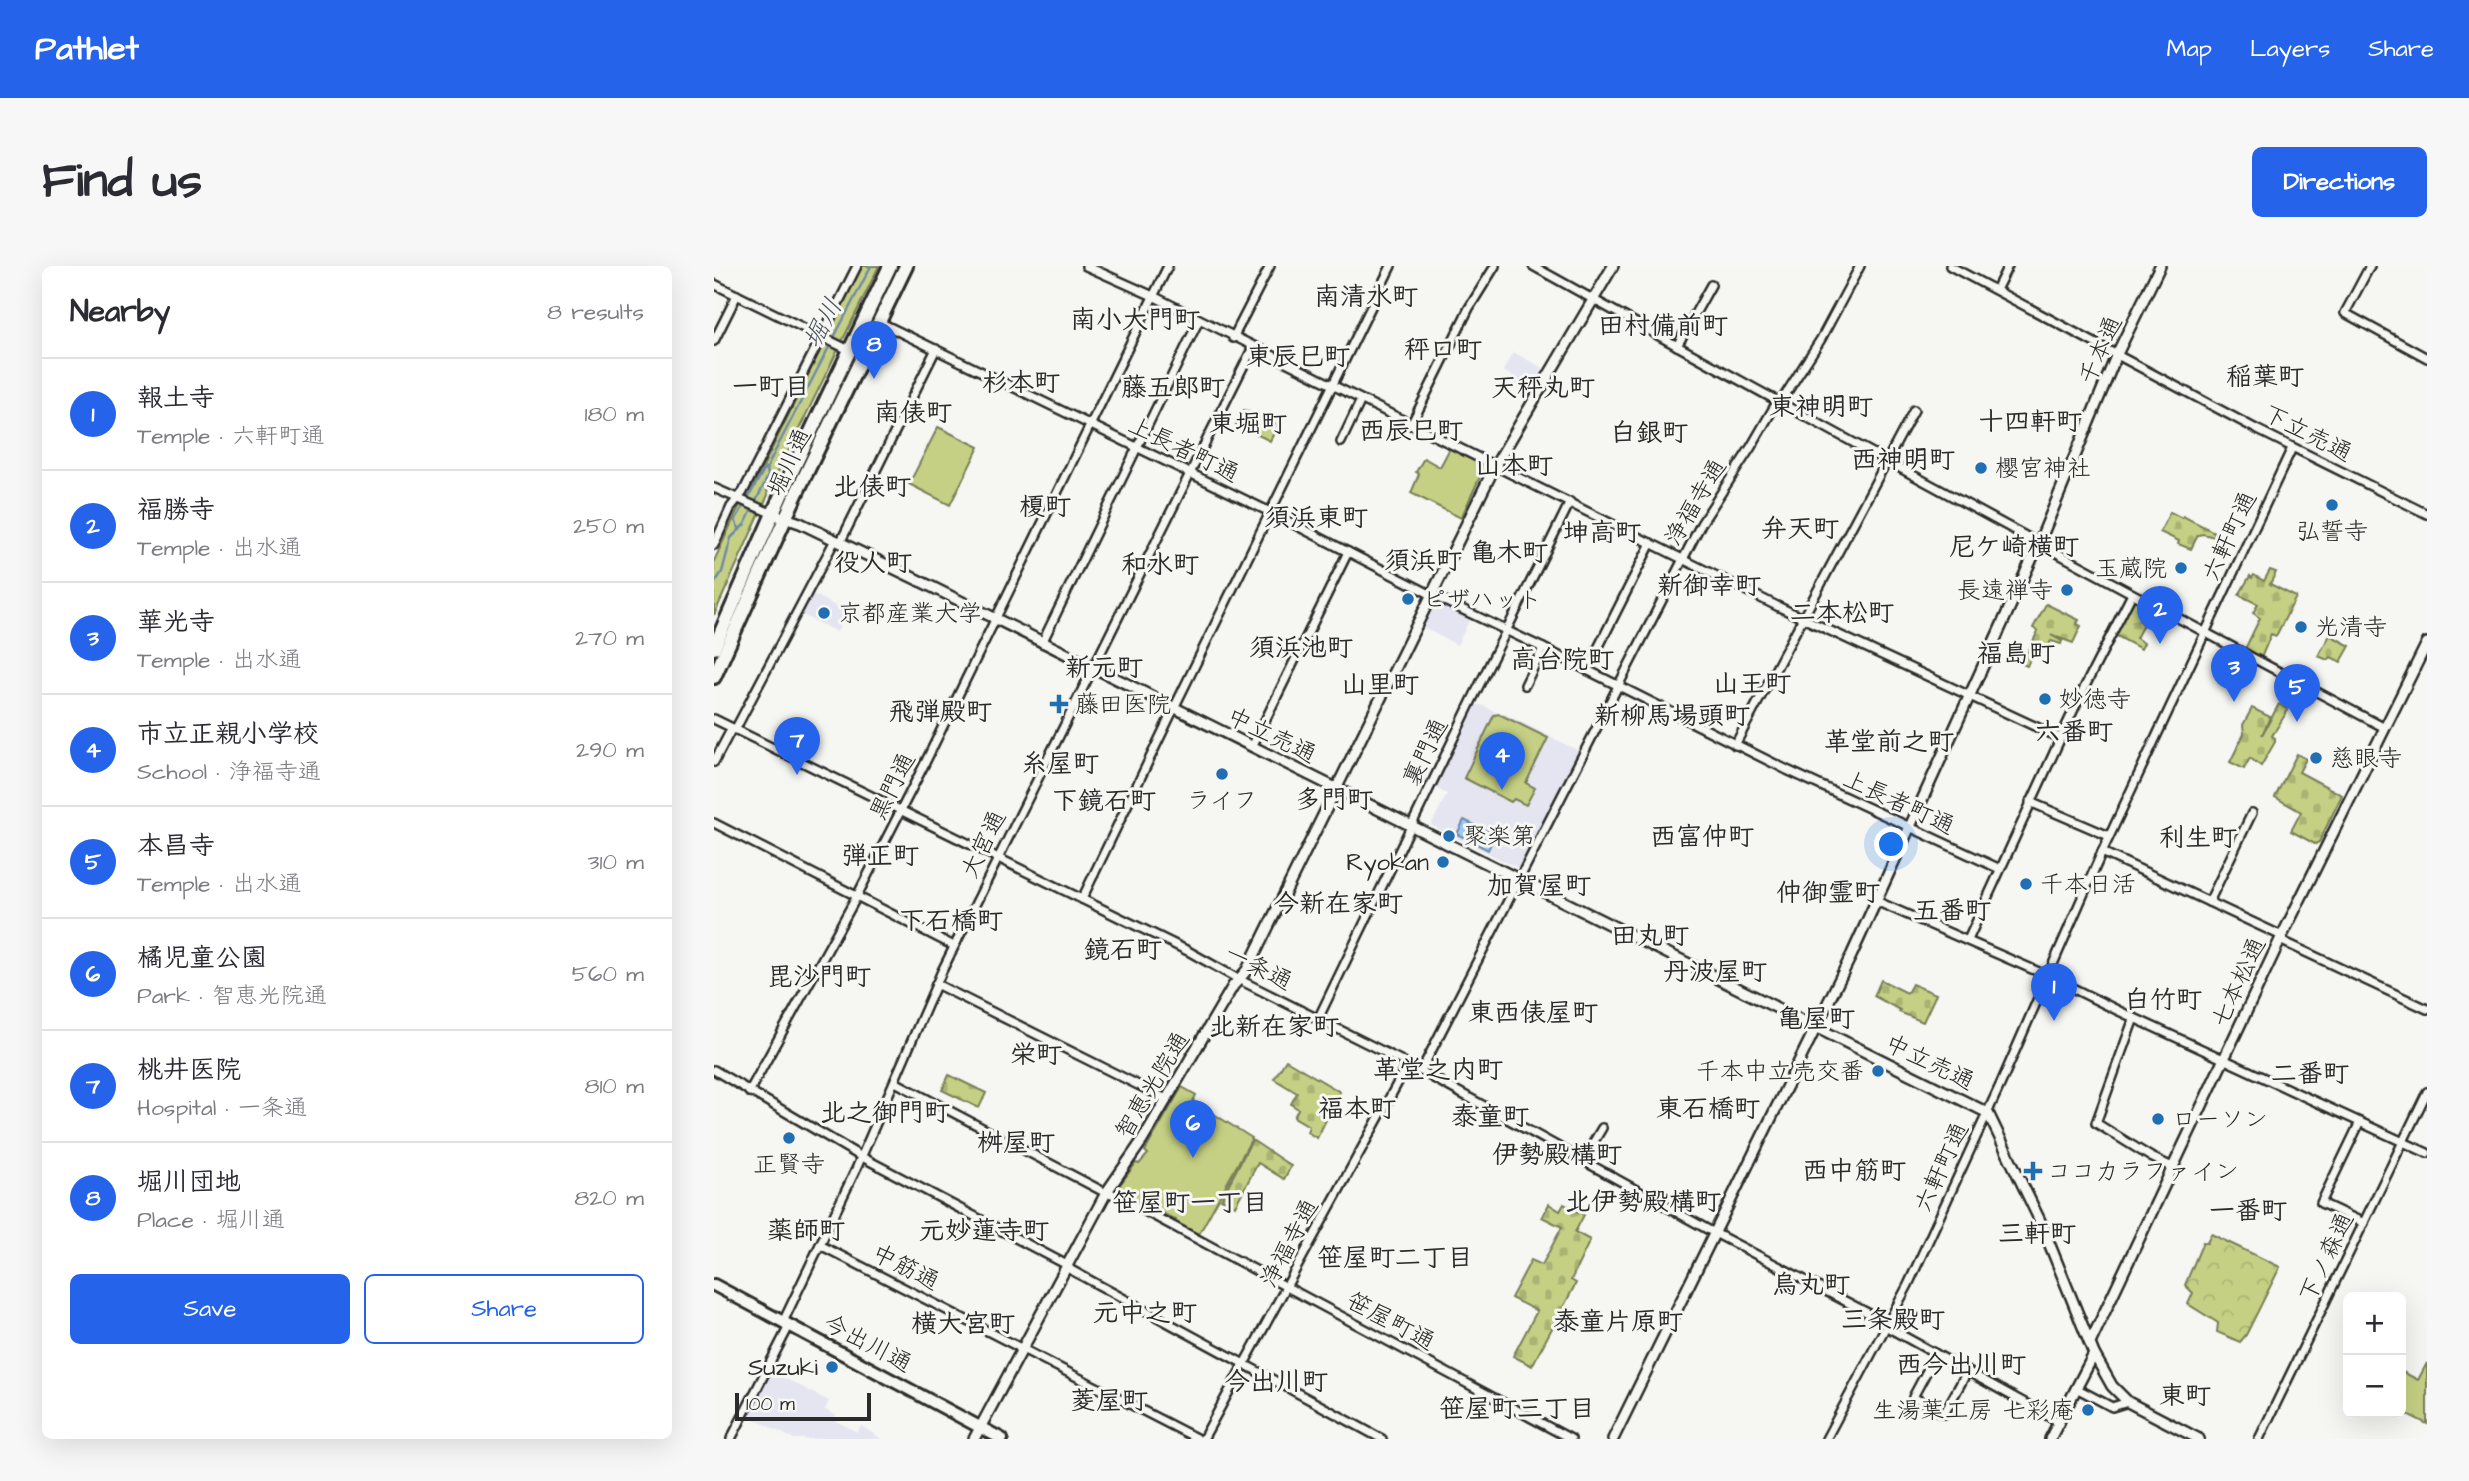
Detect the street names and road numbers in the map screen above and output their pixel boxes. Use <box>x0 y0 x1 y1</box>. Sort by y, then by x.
street label: 千本通 <box>2071 311 2131 390</box>
street label: 下立売通 <box>2257 397 2358 471</box>
street label: 上長者町通 <box>1122 408 1245 491</box>
street label: 堀川通 <box>759 423 821 502</box>
street label: 浄福寺通 <box>1657 453 1735 552</box>
street label: 六軒町通 <box>2194 486 2266 587</box>
street label: 中立売通 <box>1221 700 1322 772</box>
street label: 裏門通 <box>1395 713 1457 792</box>
street label: 黒門通 <box>861 747 924 826</box>
street label: 上長者町通 <box>1837 762 1960 844</box>
street label: 大宮通 <box>953 805 1015 884</box>
street label: 七本松通 <box>2203 932 2275 1033</box>
street label: 一条通 <box>1219 936 1298 999</box>
street label: 智恵光院通 <box>1107 1025 1198 1146</box>
street label: 中立売通 <box>1879 1027 1980 1099</box>
street label: 六軒町通 <box>1906 1117 1978 1218</box>
street label: 浄福寺通 <box>1252 1193 1327 1294</box>
street label: 下ノ森通 <box>2291 1207 2363 1308</box>
street label: 中筋通 <box>866 1236 945 1299</box>
street label: 笹屋町通 <box>1340 1284 1441 1359</box>
street label: 今出川通 <box>817 1306 918 1381</box>

